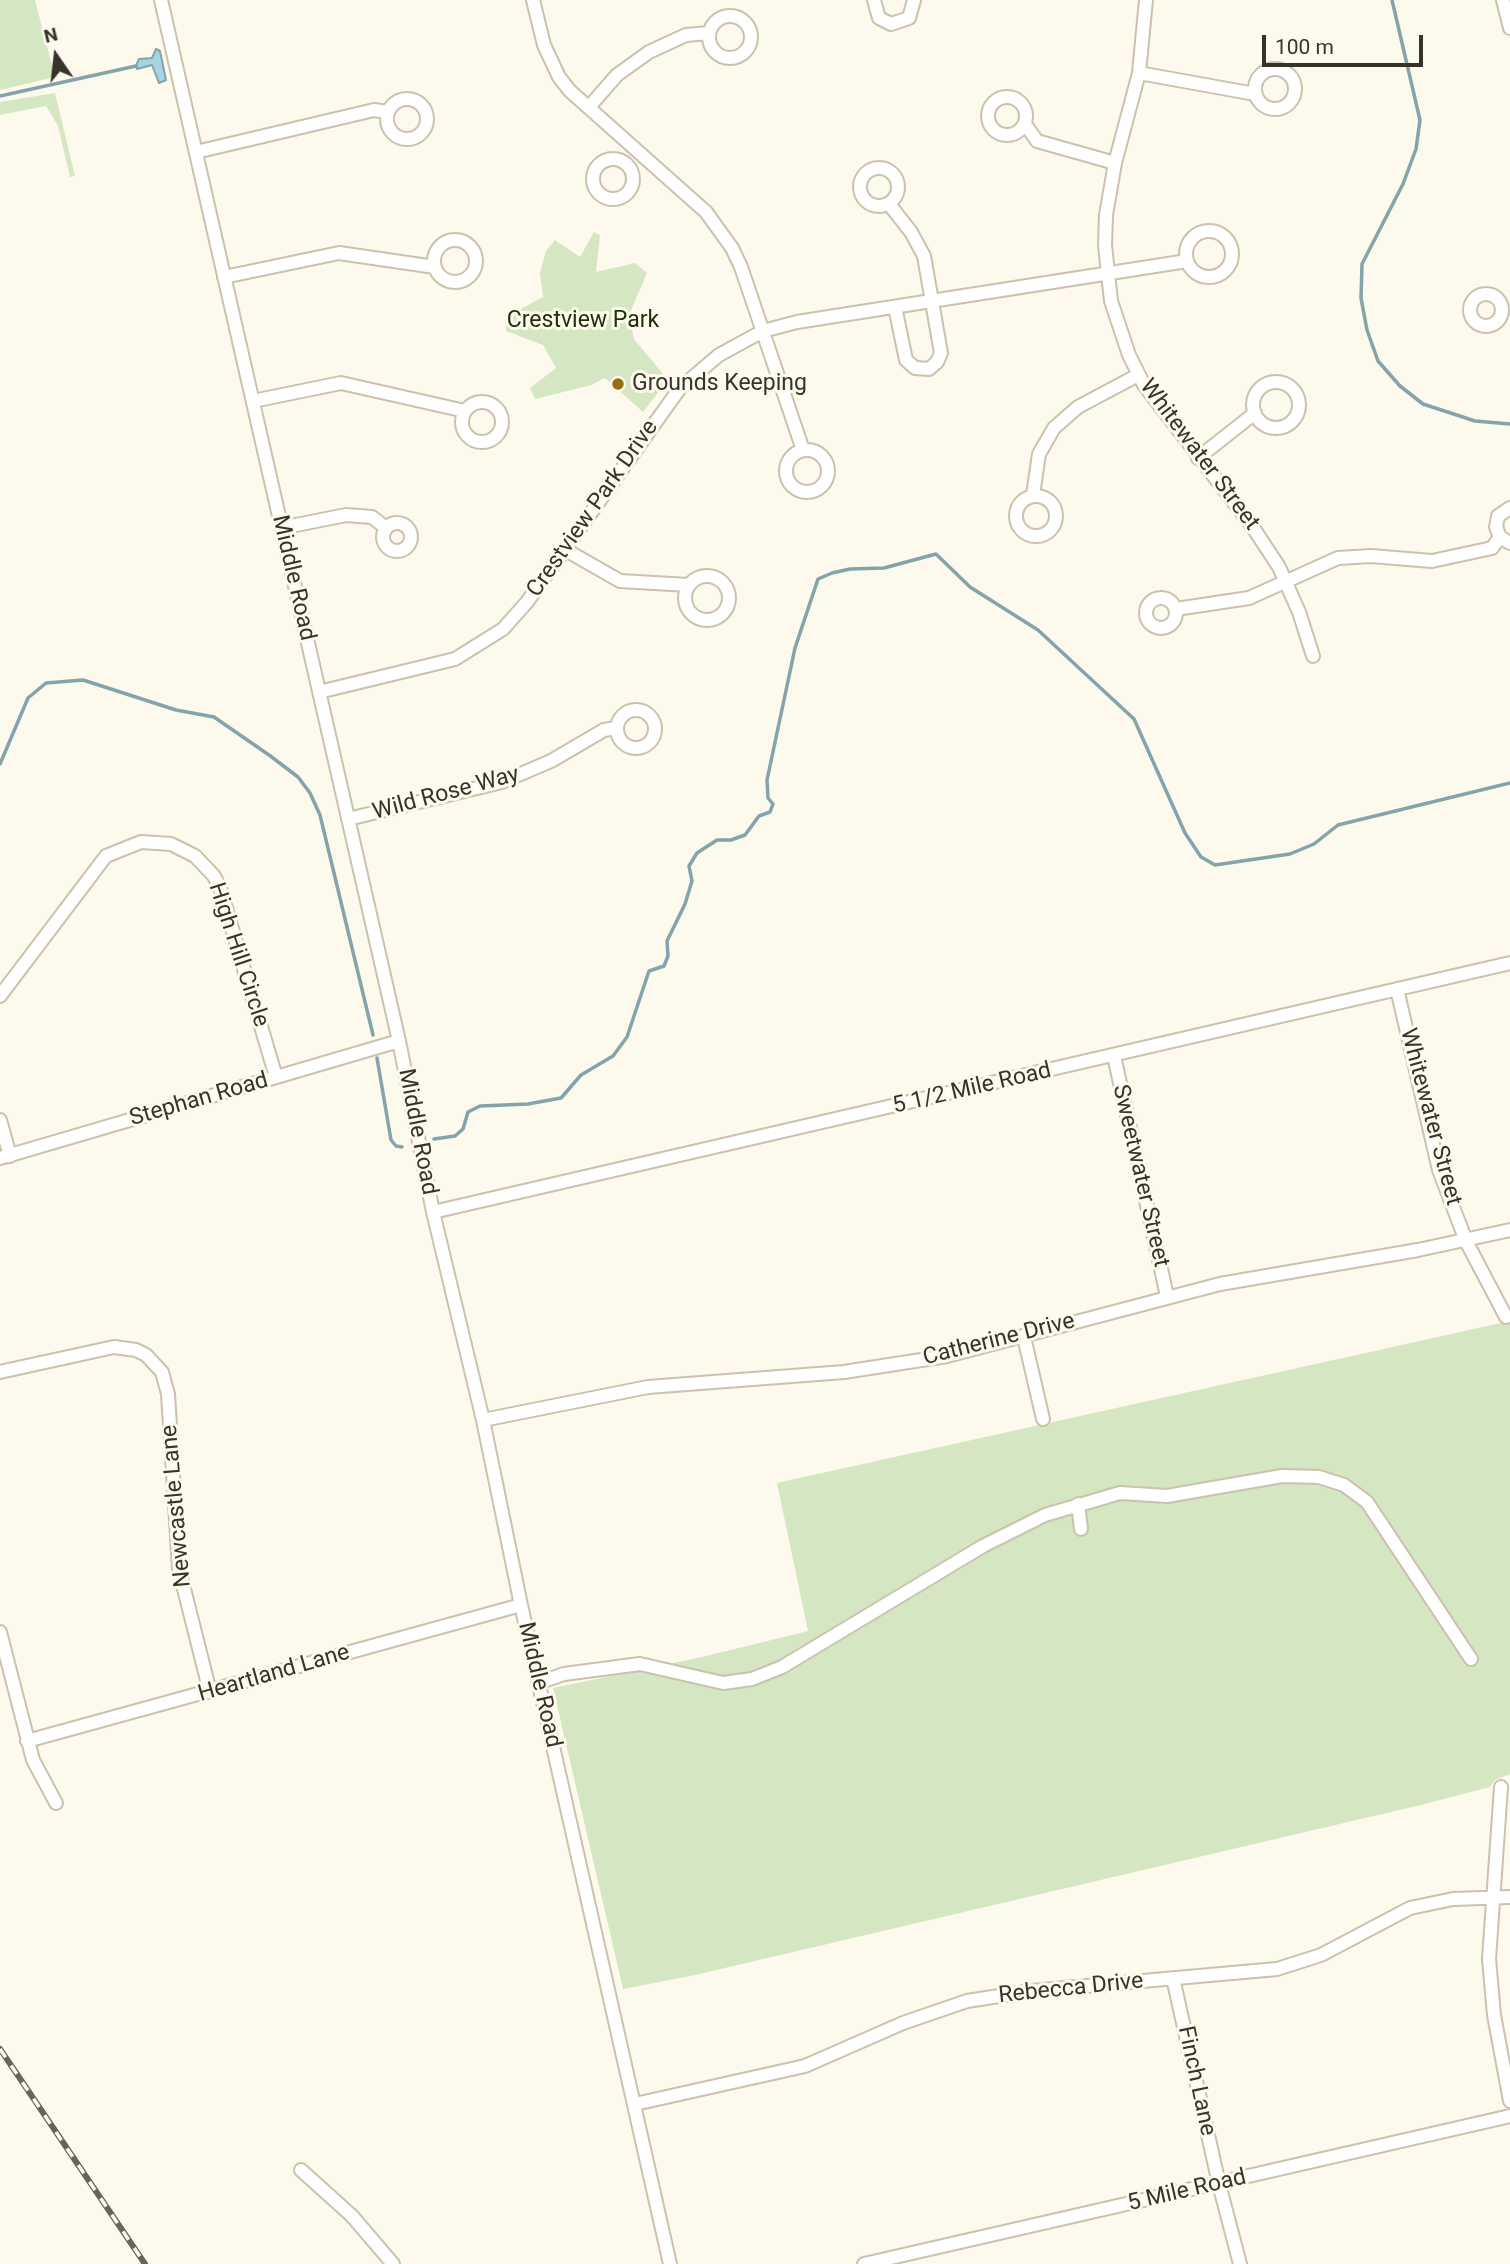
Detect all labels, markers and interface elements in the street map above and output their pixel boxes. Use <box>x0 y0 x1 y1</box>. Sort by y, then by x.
north arrow <box>21 21 91 91</box>
scale bar <box>1265 21 1426 65</box>
text: N <box>42 22 60 48</box>
text: 100 m <box>1275 35 1334 59</box>
park label: Crestview Park <box>507 307 659 335</box>
place label: Grounds Keeping <box>632 370 807 398</box>
street label: Whitewater Street <box>1133 374 1265 536</box>
marker: Grounds Keeping <box>610 376 626 392</box>
street label: Crestview Park Drive <box>522 415 664 603</box>
street label: Middle Road <box>265 513 321 643</box>
street label: Wild Rose Way <box>370 761 522 827</box>
street label: High Hill Circle <box>202 879 274 1031</box>
street label: Whitewater Street <box>1393 1025 1467 1209</box>
street label: 5 1/2 Mile Road <box>890 1057 1054 1121</box>
street label: Stephan Road <box>127 1067 271 1133</box>
street label: Middle Road <box>391 1067 443 1197</box>
street label: Sweetwater Street <box>1106 1082 1174 1270</box>
street label: Catherine Drive <box>920 1308 1078 1372</box>
street label: Newcastle Lane <box>156 1424 198 1588</box>
street label: Middle Road <box>511 1620 567 1750</box>
street label: Heartland Lane <box>195 1639 353 1709</box>
street label: Rebecca Drive <box>997 1968 1145 2010</box>
street label: Finch Lane <box>1171 2024 1221 2138</box>
street label: 5 Mile Road <box>1125 2164 1249 2218</box>

